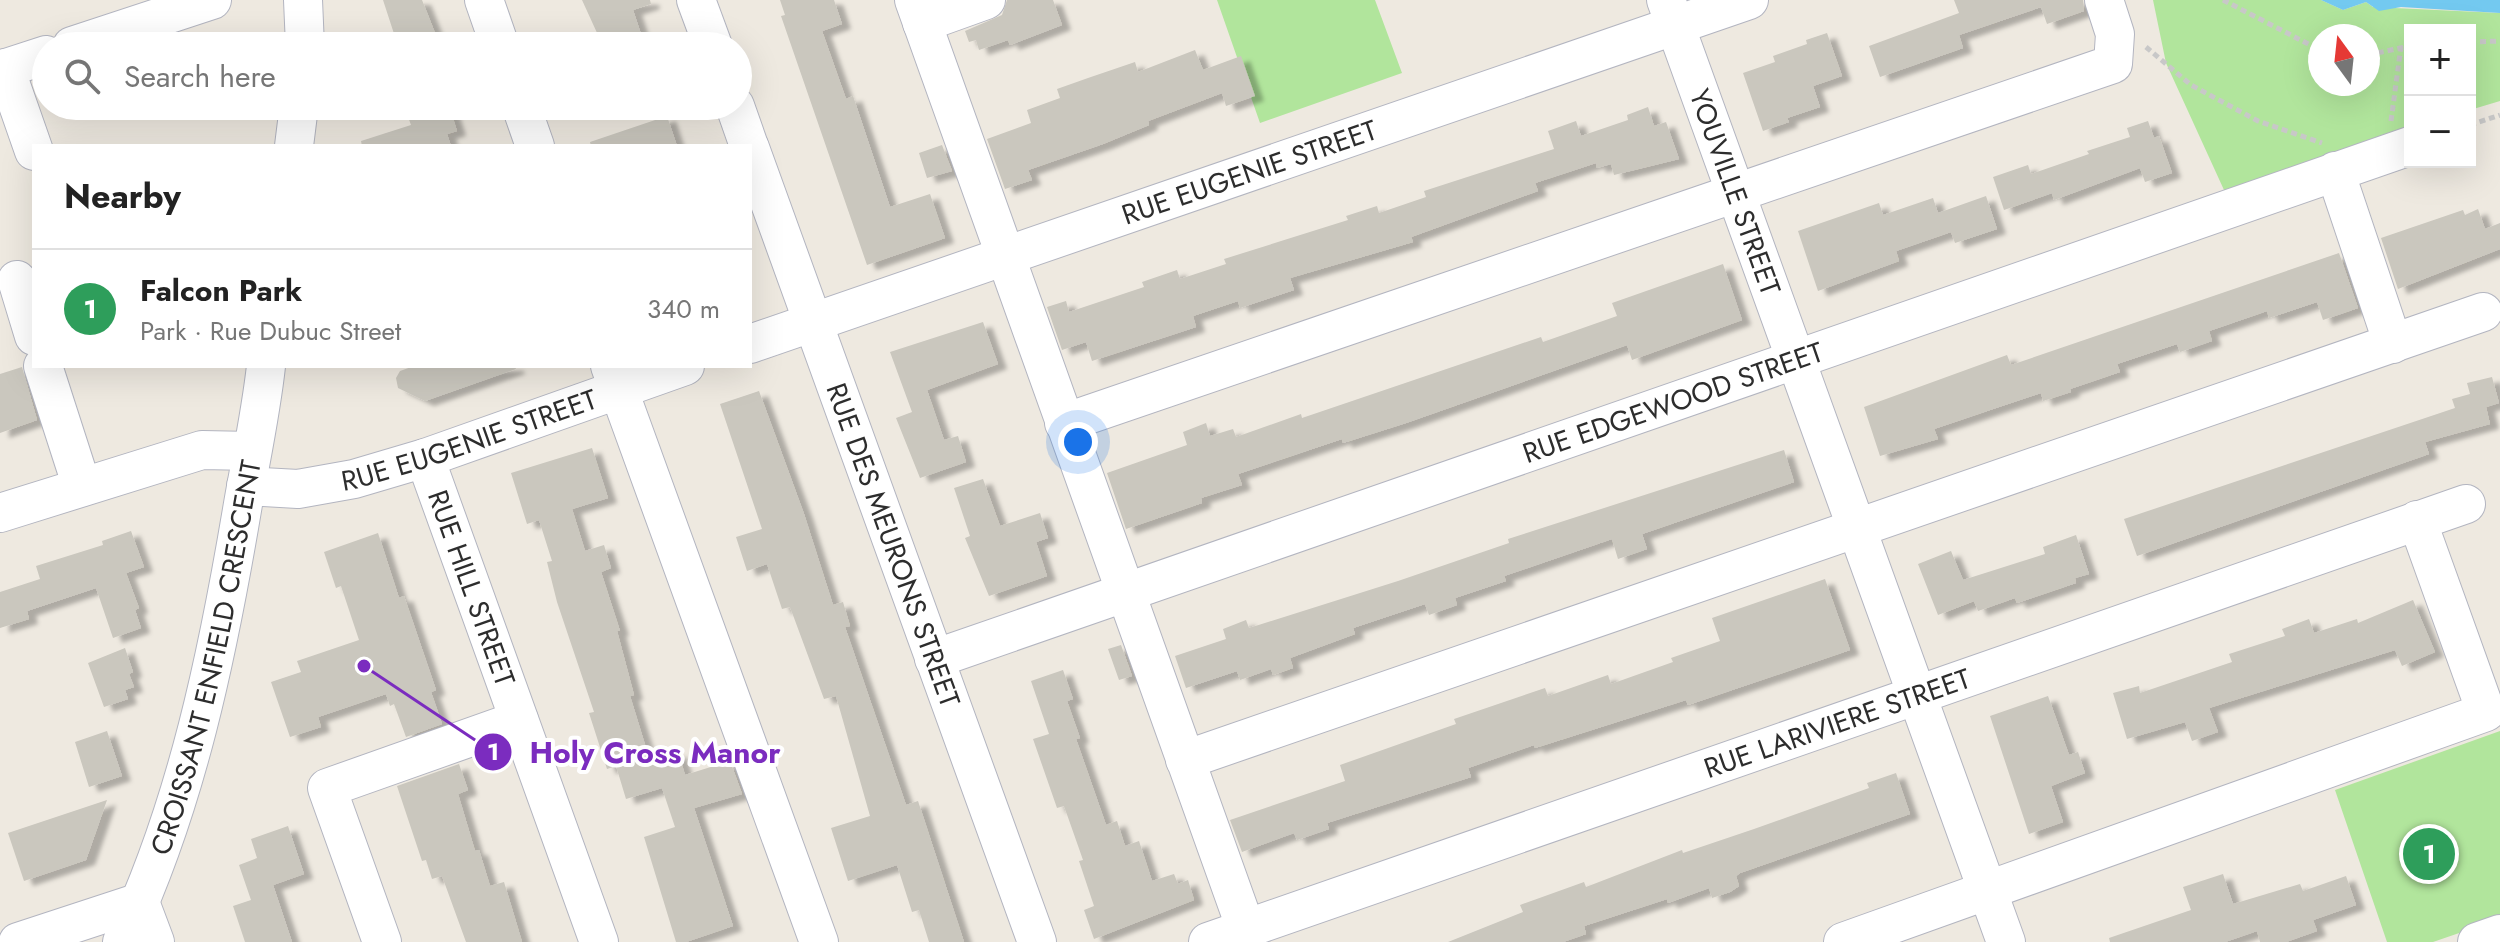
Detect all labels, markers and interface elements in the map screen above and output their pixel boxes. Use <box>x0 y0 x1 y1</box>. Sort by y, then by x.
north arrow <box>2308 24 2380 96</box>
map controls <box>2404 24 2476 168</box>
button: + <box>2404 24 2476 96</box>
search box <box>32 32 752 120</box>
icon: search <box>60 54 104 98</box>
text: Search here <box>124 55 276 98</box>
street label: YOUVILLE STREET <box>1679 83 1791 301</box>
button: − <box>2404 96 2476 168</box>
street label: RUE EUGENIE STREET <box>1116 109 1382 235</box>
text: Nearby <box>64 172 181 221</box>
text: Falcon Park <box>140 269 302 312</box>
text: 1 <box>83 290 97 328</box>
text: 340 m <box>647 290 720 328</box>
text: Park · Rue Dubuc Street <box>140 312 401 350</box>
street label: RUE EDGEWOOD STREET <box>1517 331 1828 473</box>
street label: RUE DES MEURONS STREET <box>816 377 971 713</box>
street label: RUE EUGENIE STREET <box>338 378 602 501</box>
your location <box>1058 422 1098 462</box>
street label: CROISSANT ENFIELD CRESCENT <box>139 457 271 861</box>
street label: RUE HILL STREET <box>418 484 526 691</box>
street label: RUE LARIVIERE STREET <box>1698 658 1976 788</box>
callout: Holy Cross Manor <box>473 725 797 779</box>
text: Holy Cross Manor <box>529 731 781 774</box>
text: 1 <box>487 734 499 769</box>
pin: 1 <box>2403 824 2455 884</box>

